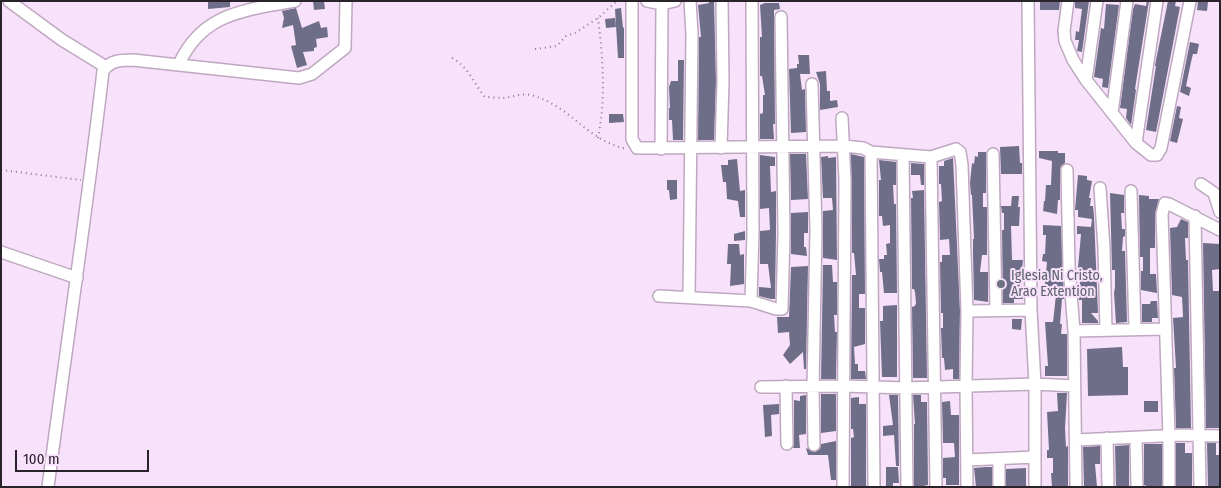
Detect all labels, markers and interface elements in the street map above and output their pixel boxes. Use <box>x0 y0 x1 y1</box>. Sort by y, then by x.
place label: Iglesia Ni Cristo, Arao Extention <box>1011 268 1103 300</box>
marker: Iglesia Ni Cristo, Arao Extention <box>995 278 1007 290</box>
scale bar <box>18 440 151 472</box>
text: 100 m <box>23 450 60 468</box>

